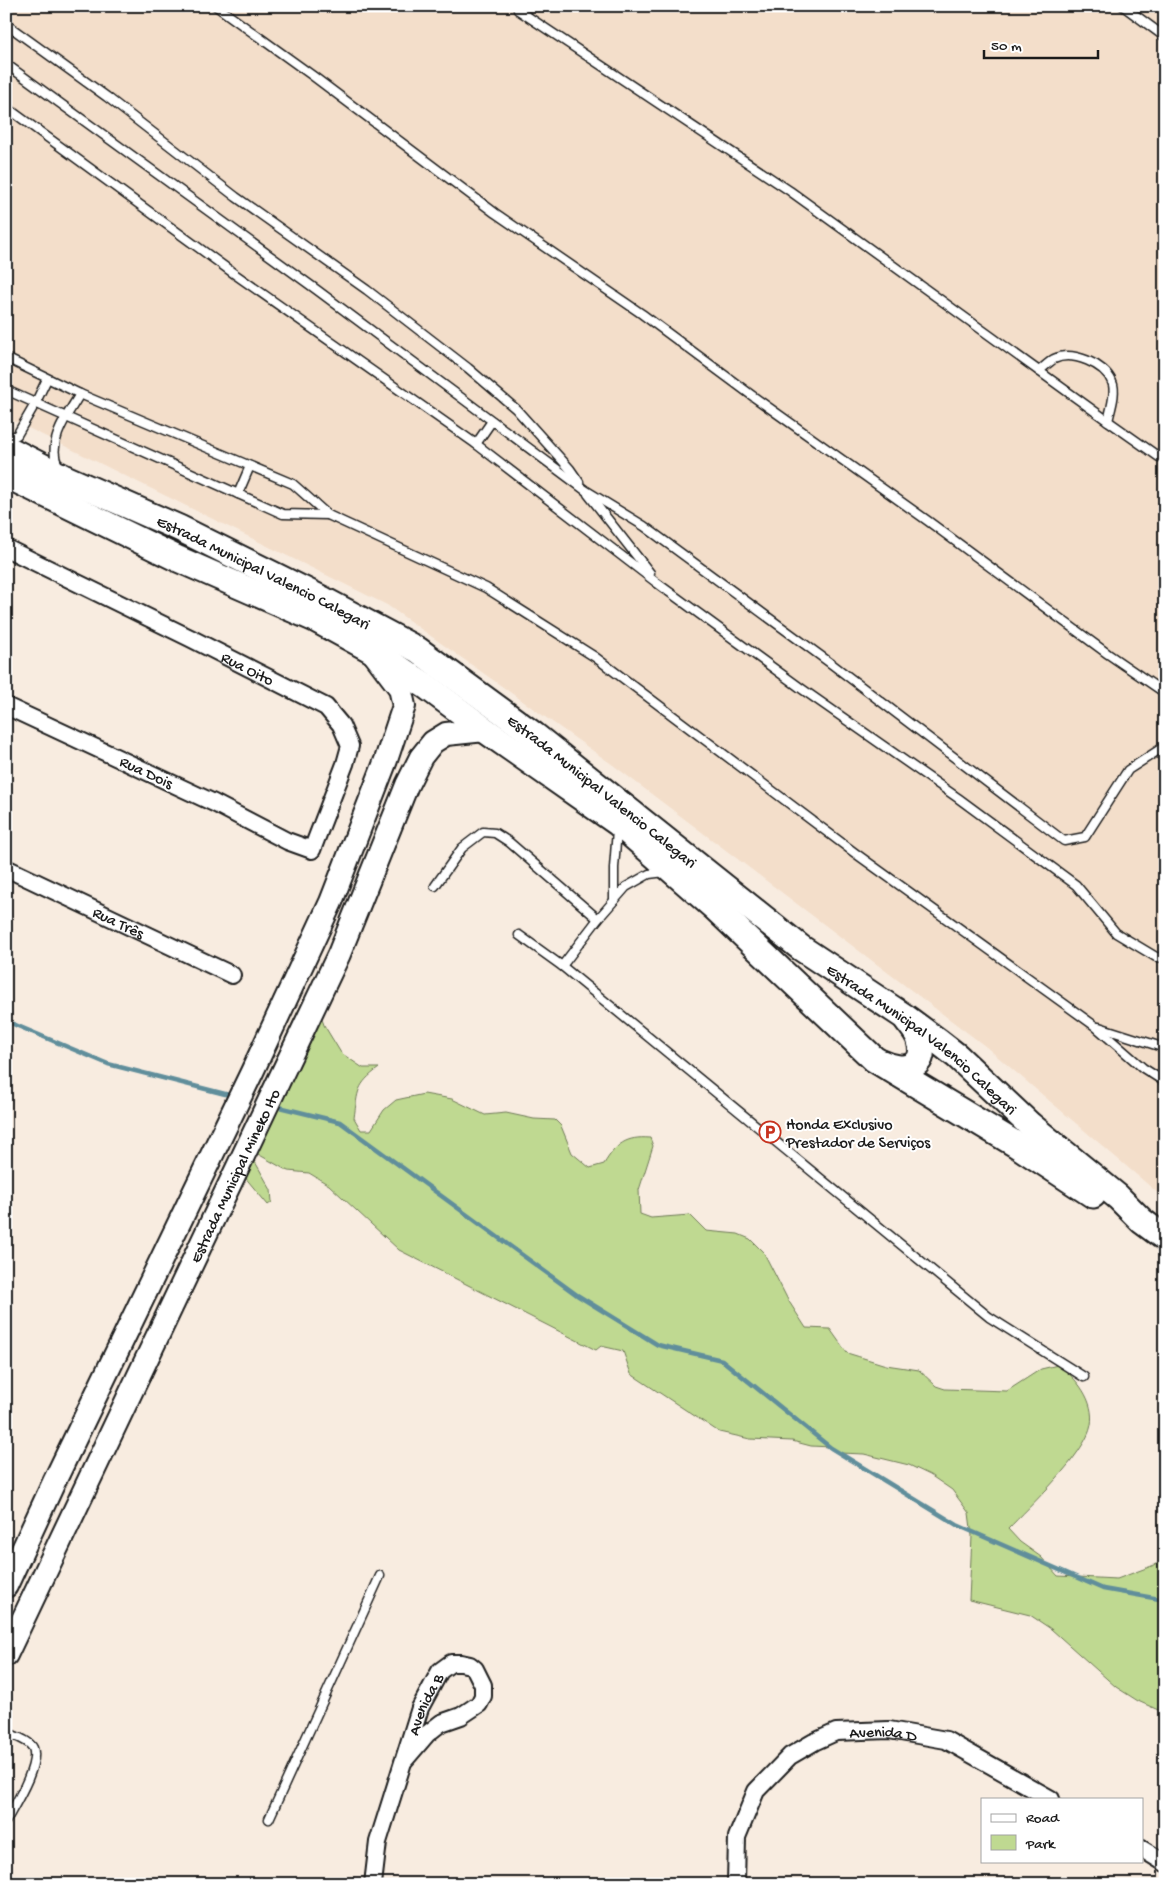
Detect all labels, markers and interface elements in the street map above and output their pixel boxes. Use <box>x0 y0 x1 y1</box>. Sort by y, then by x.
scale bar <box>984 28 1097 60</box>
text: 50 m <box>991 38 1022 56</box>
street label: Estrada Municipal Valencio Calegari <box>153 513 372 636</box>
street label: Rua Oito <box>217 649 276 692</box>
street label: Estrada Municipal Valencio Calegari <box>502 712 699 874</box>
street label: Rua Dois <box>116 754 176 795</box>
street label: Rua Três <box>89 904 147 945</box>
street label: Estrada Municipal Valencio Calegari <box>822 961 1019 1120</box>
street label: Estrada Municipal Mineko Ito <box>188 1087 286 1267</box>
place label: Honda Exclusivo Prestador de Serviços <box>785 1117 931 1154</box>
parking icon: Honda Exclusivo Prestador de Serviços <box>758 1120 782 1144</box>
street label: Avenida B <box>406 1671 450 1738</box>
street label: Avenida D <box>849 1723 919 1748</box>
legend <box>981 1798 1144 1862</box>
text: Road <box>1026 1810 1060 1828</box>
text: Park <box>1025 1836 1056 1854</box>

